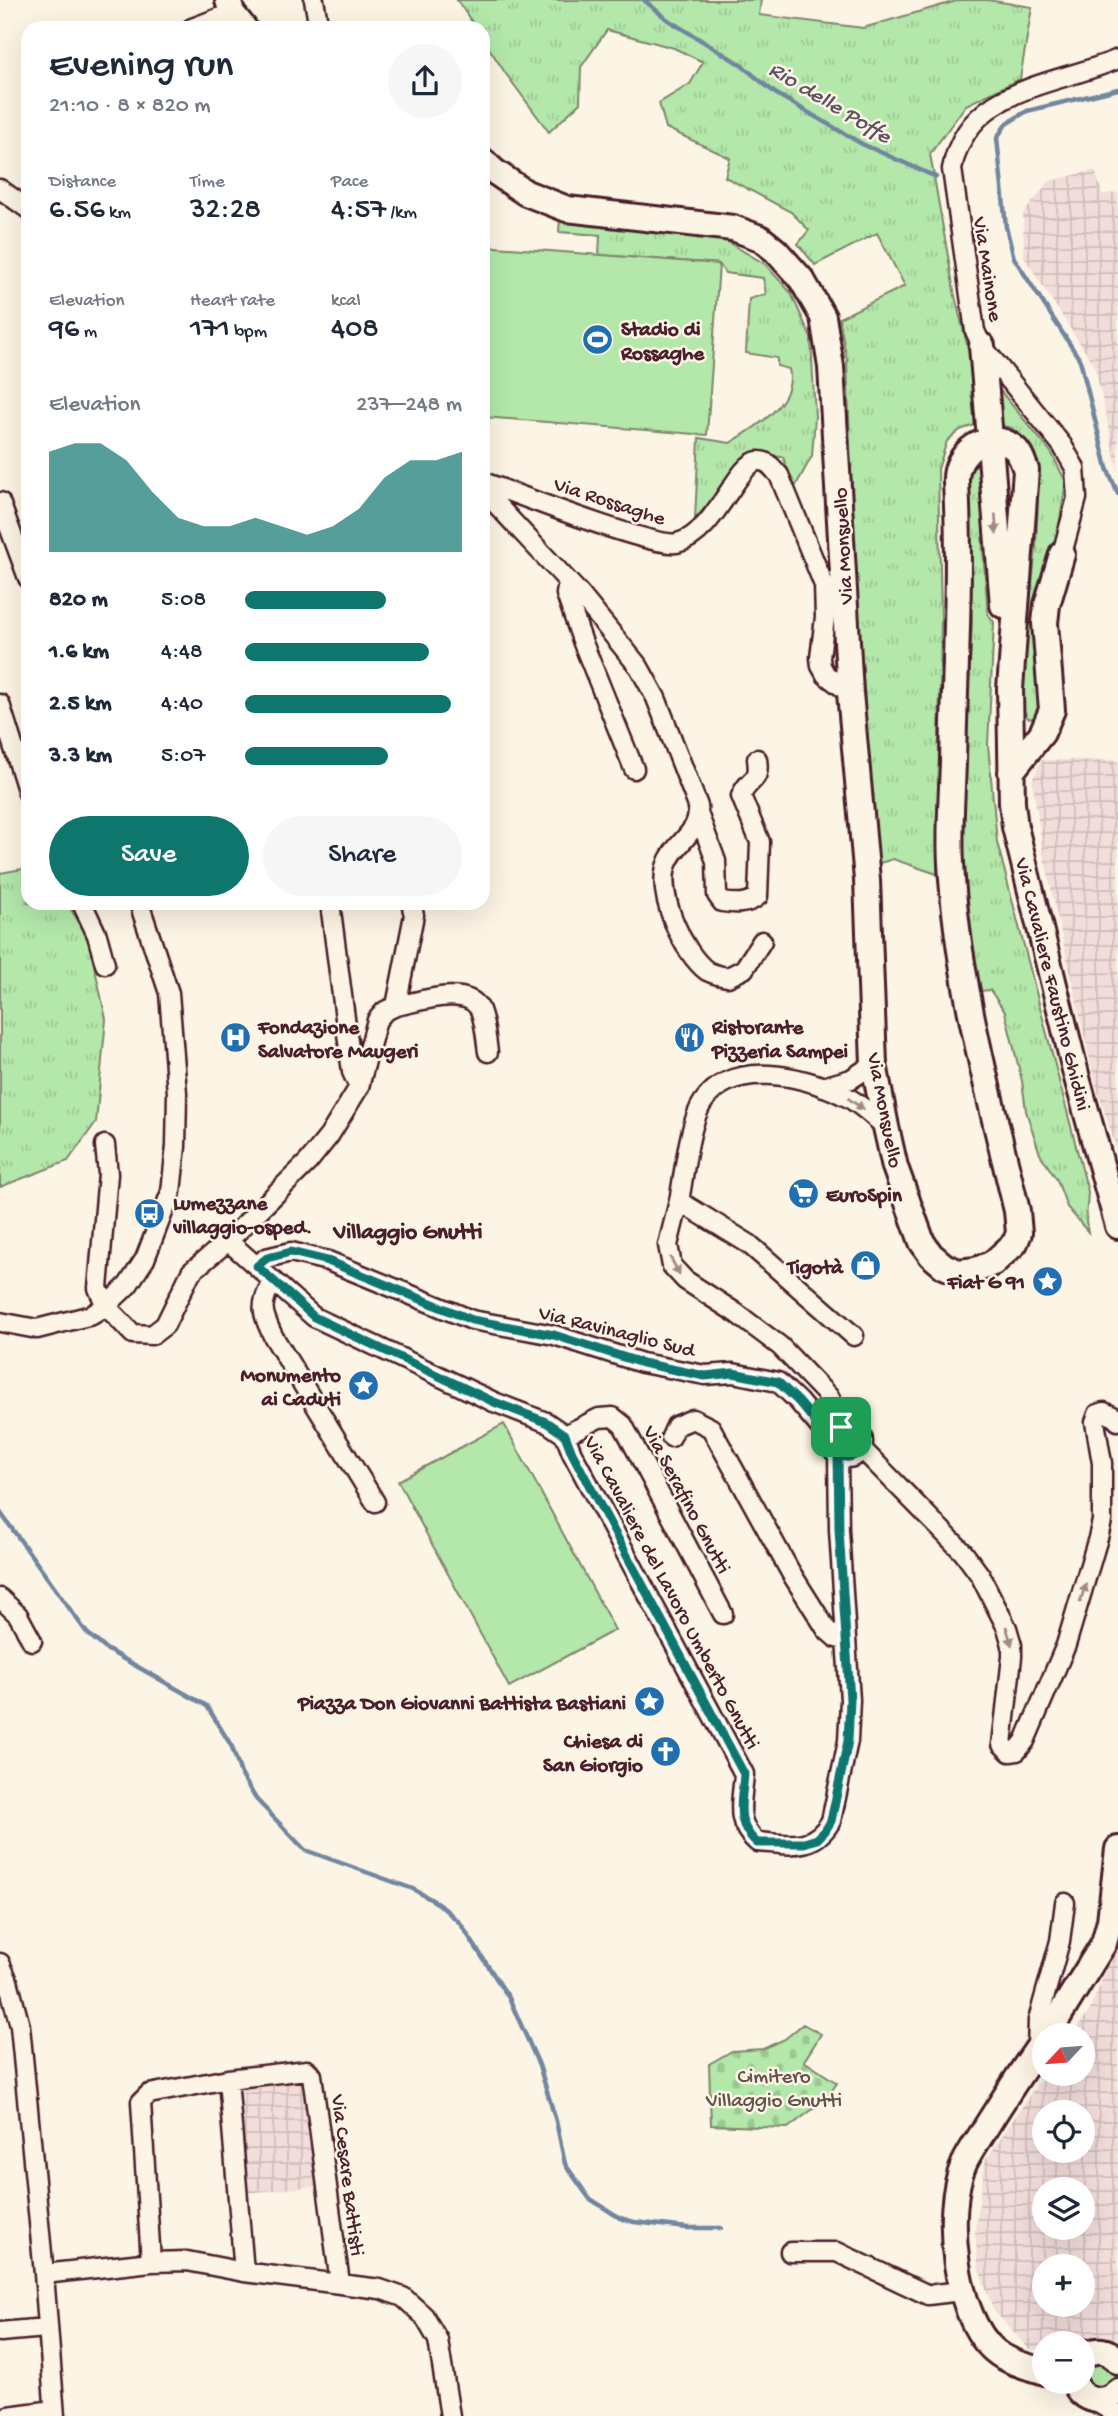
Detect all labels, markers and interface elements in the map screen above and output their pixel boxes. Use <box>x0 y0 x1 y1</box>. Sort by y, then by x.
button: share <box>388 44 462 118</box>
text: Evening run <box>49 45 233 89</box>
water label: Rio delle Poffe <box>763 57 896 152</box>
text: 21:10 · 8 × 820 m <box>49 93 211 120</box>
text: Distance <box>49 171 116 194</box>
text: Time <box>190 171 225 194</box>
text: Pace <box>331 171 368 194</box>
text: 6.56 <box>49 194 105 229</box>
text: 32:28 <box>190 194 261 229</box>
text: 4:57 <box>331 194 386 229</box>
text: km <box>105 202 131 225</box>
text: /km <box>386 202 417 225</box>
street label: Via Mainone <box>965 215 1006 325</box>
text: Elevation <box>49 290 125 313</box>
text: Heart rate <box>190 290 275 313</box>
text: kcal <box>331 290 361 313</box>
text: 96 <box>49 313 79 348</box>
text: 171 <box>190 313 230 348</box>
text: 408 <box>331 313 379 348</box>
place label: Stadio di Rossaghe <box>620 319 705 368</box>
text: m <box>79 321 97 344</box>
text: bpm <box>230 321 267 344</box>
sports icon: Stadio di Rossaghe <box>581 323 615 357</box>
text: Elevation <box>49 392 140 419</box>
text: 237–248 m <box>356 392 462 419</box>
street label: Via Rossaghe <box>549 473 669 533</box>
street label: Via Monsuello <box>830 487 861 606</box>
one-way arrow <box>991 513 1002 535</box>
text: 820 m <box>49 587 108 614</box>
text: 5:08 <box>161 587 206 614</box>
text: 1.6 km <box>49 639 109 666</box>
text: 4:48 <box>161 639 203 666</box>
text: 2.5 km <box>49 691 112 718</box>
text: 4:40 <box>161 691 203 718</box>
text: 3.3 km <box>49 743 112 770</box>
text: 5:07 <box>161 743 205 770</box>
button: Save <box>49 816 249 896</box>
button: Share <box>263 816 462 896</box>
street label: Via Cavaliere Faustino Ghidini <box>1007 855 1094 1114</box>
place label: Fondazione Salvatore Maugeri <box>257 1017 419 1066</box>
place label: Ristorante Pizzeria Sampei <box>711 1017 848 1066</box>
hospital icon: Fondazione Salvatore Maugeri <box>218 1021 252 1055</box>
restaurant icon: Ristorante Pizzeria Sampei <box>672 1021 706 1055</box>
street label: Via Monsuello <box>859 1050 906 1171</box>
one-way arrow <box>847 1097 865 1111</box>
supermarket icon: EuroSpin <box>786 1177 820 1211</box>
place label: EuroSpin <box>826 1185 903 1210</box>
place label: Lumezzane villaggio-osped. <box>172 1193 312 1242</box>
bus stop icon: Lumezzane villaggio-osped. <box>133 1197 167 1231</box>
district label: Villaggio Gnutti <box>332 1220 483 1247</box>
shop icon: Tigotà <box>849 1249 883 1283</box>
one-way arrow <box>669 1256 681 1276</box>
place label: Tigotà <box>785 1257 844 1282</box>
place icon: Fiat G 91 <box>1031 1264 1065 1298</box>
place label: Fiat G 91 <box>946 1272 1025 1297</box>
street label: Via Ravinaglio Sud <box>535 1302 698 1365</box>
place label: Monumento ai Caduti <box>241 1365 341 1414</box>
place icon: Monumento ai Caduti <box>347 1369 381 1403</box>
pin <box>811 1397 871 1457</box>
icon: arrive <box>822 1408 860 1446</box>
street label: Via Serafino Gnutti <box>635 1421 734 1579</box>
street label: Via Cavaliere del Lavoro Umberto Gnutti <box>576 1432 763 1755</box>
one-way arrow <box>1078 1582 1088 1603</box>
one-way arrow <box>1004 1626 1014 1647</box>
place icon: Piazza Don Giovanni Battista Bastiani <box>632 1685 666 1719</box>
place label: Piazza Don Giovanni Battista Bastiani <box>297 1693 626 1718</box>
place label: Chiesa di San Giorgio <box>543 1731 643 1780</box>
church icon: Chiesa di San Giorgio <box>649 1735 683 1769</box>
north arrow <box>1032 2023 1096 2086</box>
map controls <box>1032 2023 1095 2394</box>
park label: Cimitero Villaggio Gnutti <box>705 2066 842 2115</box>
street label: Via Cesare Battisti <box>323 2092 368 2258</box>
button: locate <box>1032 2100 1095 2163</box>
button: layers <box>1032 2177 1095 2240</box>
button: + <box>1032 2254 1095 2317</box>
button: − <box>1032 2331 1095 2394</box>

